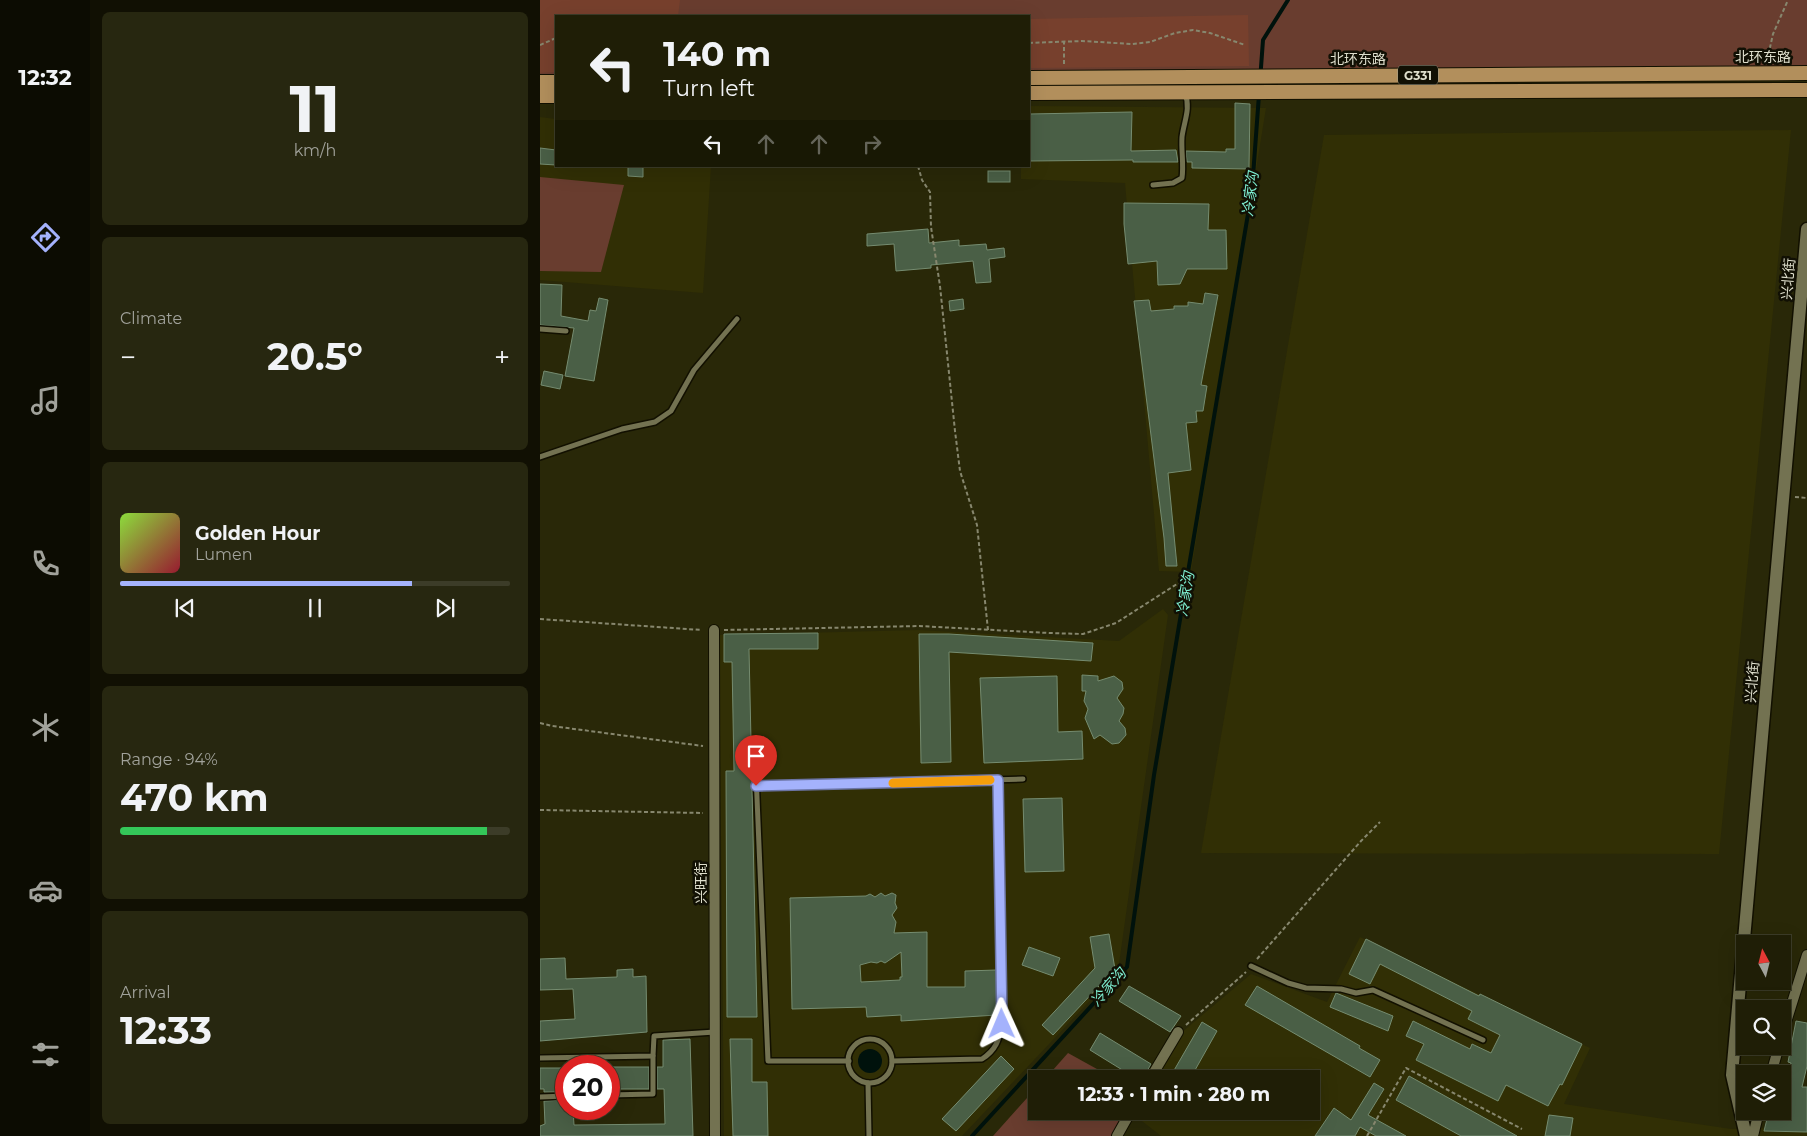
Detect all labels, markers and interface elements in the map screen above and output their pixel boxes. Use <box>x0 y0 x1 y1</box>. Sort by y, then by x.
text: 140 m <box>663 32 771 75</box>
icon: left <box>580 35 645 100</box>
street label: 北环东路 <box>1735 48 1791 66</box>
street label: 北环东路 <box>1330 50 1386 68</box>
text: 12:32 <box>18 64 72 91</box>
road number: G331 <box>1398 66 1438 84</box>
text: 11 <box>290 69 340 148</box>
text: Turn left <box>663 75 755 102</box>
icon: left <box>699 130 727 158</box>
icon: ahead <box>752 130 780 158</box>
icon: ahead <box>805 130 833 158</box>
icon: right <box>858 130 886 158</box>
text: km/h <box>294 141 336 160</box>
water label: 冷家沟 <box>1238 169 1262 217</box>
icon: directions <box>28 220 63 255</box>
street label: 兴北街 <box>1777 257 1799 301</box>
text: Climate <box>120 309 182 328</box>
text: 20.5° <box>267 333 363 380</box>
text: − <box>120 340 136 374</box>
text: + <box>494 340 510 374</box>
icon: music <box>28 383 63 418</box>
text: Golden Hour <box>195 522 321 545</box>
text: Lumen <box>195 545 253 564</box>
icon: phone <box>28 546 63 581</box>
water label: 冷家沟 <box>1172 568 1198 618</box>
icon: previous <box>171 594 199 622</box>
icon: pause <box>301 594 329 622</box>
icon: next <box>431 594 459 622</box>
street label: 兴北街 <box>1741 660 1763 704</box>
icon: climate <box>28 710 63 745</box>
pin <box>735 735 777 786</box>
icon: arrive <box>742 742 770 770</box>
text: Range · 94% <box>120 750 218 769</box>
text: 470 km <box>120 774 269 821</box>
street label: 兴旺街 <box>692 862 710 904</box>
icon: car <box>28 873 63 908</box>
north arrow <box>1736 935 1791 990</box>
map controls <box>1736 935 1791 1120</box>
water label: 冷家沟 <box>1086 962 1131 1010</box>
text: Arrival <box>120 983 170 1002</box>
position arrow <box>975 997 1027 1049</box>
button: search <box>1736 1000 1791 1055</box>
text: 12:33 <box>120 1007 212 1054</box>
icon: filters <box>28 1037 63 1072</box>
speed limit sign: 20 <box>555 1055 620 1120</box>
button: layers <box>1736 1065 1791 1120</box>
text: 12:33 · 1 min · 280 m <box>1078 1083 1270 1106</box>

